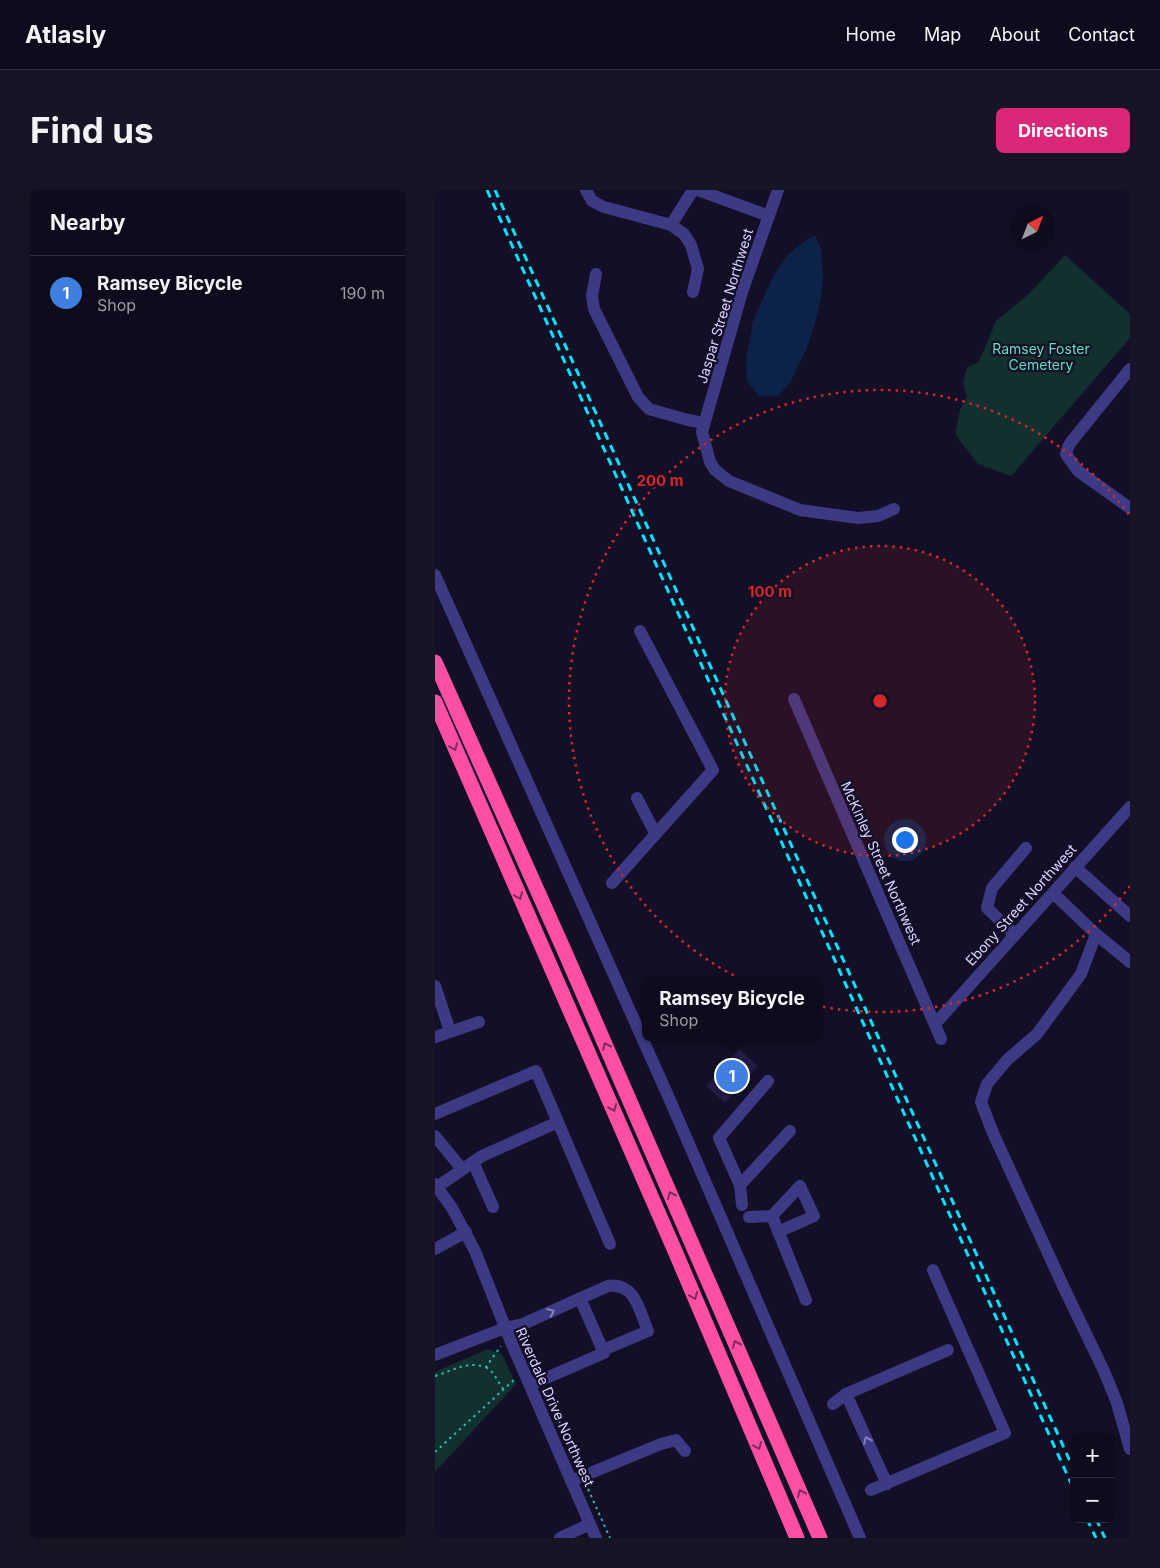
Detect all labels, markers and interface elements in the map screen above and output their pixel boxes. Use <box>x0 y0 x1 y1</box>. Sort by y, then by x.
text: Atlasly <box>25 20 106 49</box>
text: Home <box>846 24 896 45</box>
text: Map <box>924 24 961 45</box>
text: About <box>989 24 1040 45</box>
text: Contact <box>1068 24 1135 45</box>
button: Directions <box>996 108 1130 153</box>
text: Find us <box>30 109 154 151</box>
north arrow <box>1010 205 1055 250</box>
text: Nearby <box>50 210 125 235</box>
street label: Jaspar Street Northwest <box>693 226 756 385</box>
text: Ramsey Bicycle <box>97 272 243 295</box>
text: 1 <box>63 283 69 303</box>
text: 190 m <box>340 283 385 303</box>
text: Shop <box>97 295 136 315</box>
park label: Ramsey Foster Cemetery <box>992 340 1090 373</box>
text: 200 m <box>637 471 683 490</box>
text: 100 m <box>748 582 792 601</box>
centre of rings <box>871 692 889 710</box>
one-way arrow <box>448 742 459 751</box>
street label: McKinley Street Northwest <box>838 778 925 948</box>
your location <box>892 827 918 853</box>
street label: Ebony Street Northwest <box>962 840 1080 969</box>
one-way arrow <box>512 891 523 900</box>
popup <box>642 976 822 1041</box>
text: Ramsey Bicycle <box>659 987 805 1010</box>
text: Shop <box>659 1010 698 1030</box>
one-way arrow <box>601 1042 612 1051</box>
pin: 1 <box>716 1057 748 1095</box>
one-way arrow <box>606 1103 617 1112</box>
one-way arrow <box>666 1191 677 1200</box>
one-way arrow <box>688 1291 699 1300</box>
one-way arrow <box>546 1307 555 1318</box>
street label: Riverdale Drive Northwest <box>513 1325 598 1489</box>
one-way arrow <box>731 1340 742 1349</box>
map controls <box>1070 1433 1115 1523</box>
button: + <box>1070 1433 1115 1478</box>
one-way arrow <box>863 1436 874 1445</box>
one-way arrow <box>751 1441 762 1450</box>
button: − <box>1070 1478 1115 1523</box>
one-way arrow <box>796 1489 807 1498</box>

